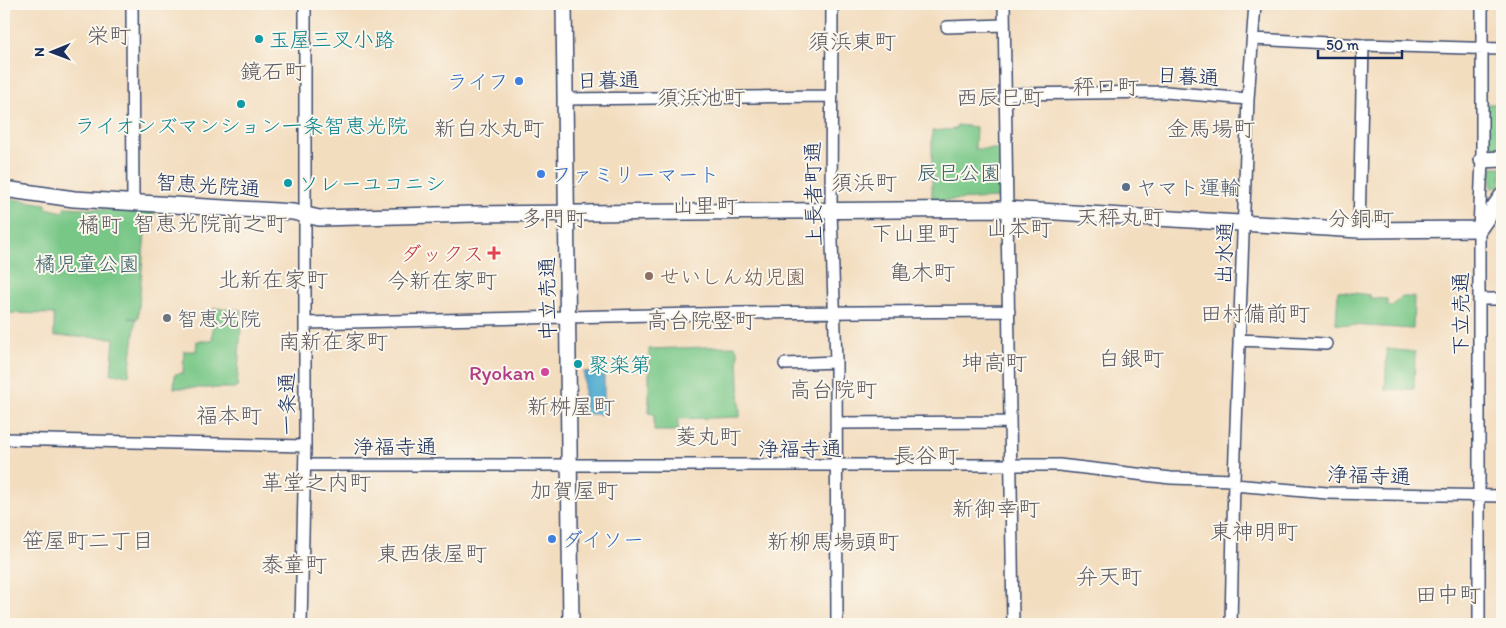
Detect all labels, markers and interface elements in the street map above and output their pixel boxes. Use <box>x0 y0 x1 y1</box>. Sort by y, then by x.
district label: 栄町 <box>87 22 131 49</box>
place label: 玉屋三叉小路 <box>269 27 395 52</box>
north arrow <box>28 28 78 78</box>
district label: 須浜東町 <box>808 28 896 55</box>
scale bar <box>1318 28 1402 60</box>
marker: 玉屋三叉小路 <box>253 33 265 45</box>
text: 50 m <box>1326 36 1359 54</box>
text: N <box>31 47 48 57</box>
district label: 鏡石町 <box>240 58 306 85</box>
street label: 日暮通 <box>1156 62 1220 90</box>
street label: 日暮通 <box>576 67 640 93</box>
place label: ライフ <box>447 69 509 94</box>
district label: 秤口町 <box>1073 73 1139 100</box>
marker: ライフ <box>513 75 525 87</box>
district label: 須浜池町 <box>657 84 745 111</box>
district label: 西辰巳町 <box>956 84 1044 111</box>
marker: ライオンズマンション一条智恵光院 <box>235 98 247 110</box>
place label: ライオンズマンション一条智恵光院 <box>74 113 408 138</box>
district label: 新白水丸町 <box>434 115 544 142</box>
district label: 金馬場町 <box>1167 115 1255 142</box>
street label: 上長者町通 <box>800 141 826 247</box>
park label: 辰巳公園 <box>917 160 1001 185</box>
place label: ファミリーマート <box>551 162 719 187</box>
marker: ファミリーマート <box>535 168 547 180</box>
street label: 智恵光院通 <box>155 169 261 201</box>
district label: 須浜町 <box>831 169 897 196</box>
place label: ソレーユコニシ <box>298 171 446 196</box>
place label: ヤマト運輸 <box>1136 175 1241 200</box>
marker: ソレーユコニシ <box>282 177 294 189</box>
marker: ヤマト運輸 <box>1120 181 1132 193</box>
district label: 山里町 <box>672 192 738 219</box>
district label: 天秤丸町 <box>1076 204 1164 231</box>
district label: 多門町 <box>521 205 587 232</box>
district label: 分銅町 <box>1328 205 1394 232</box>
district label: 智恵光院前之町 <box>133 210 287 237</box>
district label: 橘町 <box>78 211 122 238</box>
district label: 山本町 <box>986 215 1052 242</box>
district label: 下山里町 <box>871 220 959 247</box>
street label: 出水通 <box>1210 221 1238 285</box>
place label: ダックス <box>400 241 484 266</box>
marker: ダックス <box>488 247 500 259</box>
park label: 橘児童公園 <box>35 251 140 276</box>
street label: 中立売通 <box>534 257 560 341</box>
district label: 亀木町 <box>889 259 955 286</box>
place label: せいしん幼児園 <box>659 264 806 289</box>
district label: 北新在家町 <box>218 266 328 293</box>
district label: 今新在家町 <box>387 267 497 294</box>
marker: せいしん幼児園 <box>643 270 655 282</box>
street label: 下立売通 <box>1448 272 1473 356</box>
district label: 田村備前町 <box>1200 300 1310 327</box>
place label: 智恵光院 <box>177 306 261 331</box>
district label: 高台院竪町 <box>646 307 756 334</box>
marker: 智恵光院 <box>161 312 173 324</box>
district label: 南新在家町 <box>278 328 388 355</box>
district label: 白銀町 <box>1098 345 1164 372</box>
district label: 坤高町 <box>961 349 1027 376</box>
place label: 聚楽第 <box>588 352 651 377</box>
marker: 聚楽第 <box>572 358 584 370</box>
place label: Ryokan <box>469 360 535 385</box>
marker: Ryokan <box>539 366 551 378</box>
street label: 一条通 <box>274 373 299 436</box>
district label: 高台院町 <box>789 376 877 403</box>
district label: 新桝屋町 <box>527 393 615 420</box>
district label: 福本町 <box>196 402 262 429</box>
district label: 菱丸町 <box>675 423 741 450</box>
street label: 浄福寺通 <box>353 434 437 459</box>
street label: 浄福寺通 <box>758 436 842 461</box>
district label: 長谷町 <box>893 442 959 469</box>
street label: 浄福寺通 <box>1327 461 1411 489</box>
district label: 革堂之内町 <box>261 469 371 496</box>
district label: 加賀屋町 <box>530 477 618 504</box>
district label: 新御幸町 <box>952 495 1040 522</box>
district label: 東神明町 <box>1210 518 1298 545</box>
district label: 笹屋町二丁目 <box>22 527 154 554</box>
place label: ダイソー <box>562 527 644 552</box>
district label: 新柳馬場頭町 <box>767 528 899 555</box>
marker: ダイソー <box>546 533 558 545</box>
district label: 東西俵屋町 <box>377 540 487 567</box>
district label: 泰童町 <box>261 551 327 578</box>
district label: 弁天町 <box>1076 563 1142 590</box>
district label: 田中町 <box>1415 581 1481 608</box>

